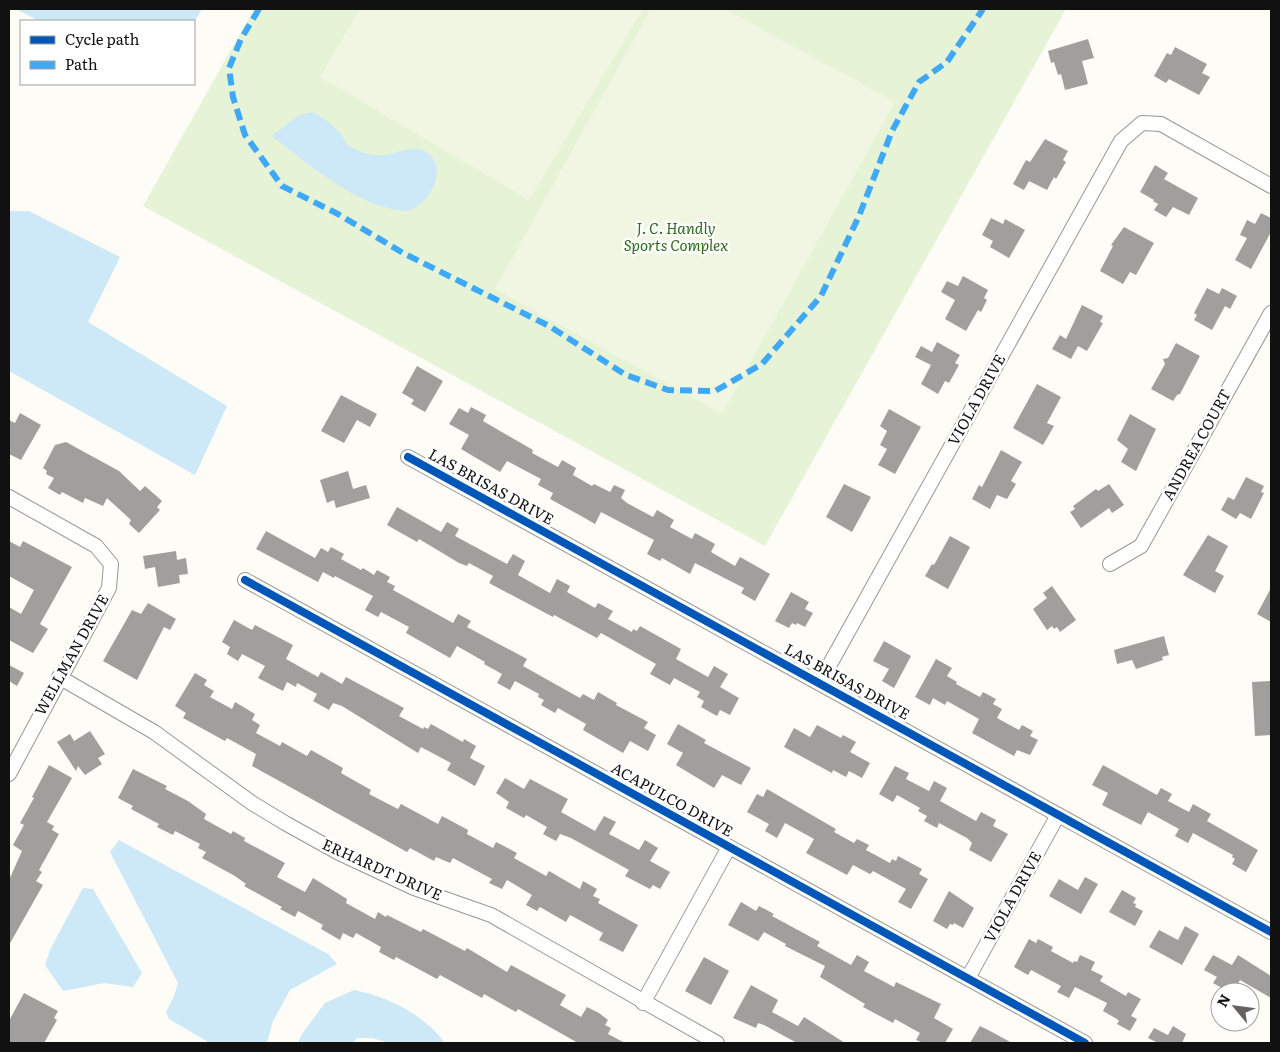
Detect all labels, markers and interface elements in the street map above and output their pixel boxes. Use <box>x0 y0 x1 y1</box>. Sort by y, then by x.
legend <box>20 20 195 85</box>
text: Cycle path <box>65 27 140 50</box>
text: Path <box>65 52 98 75</box>
park label: J. C. Handly Sports Complex <box>624 216 728 256</box>
street label: VIOLA DRIVE <box>941 349 1010 449</box>
street label: ANDREA COURT <box>1156 384 1236 504</box>
street label: LAS BRISAS DRIVE <box>425 442 559 530</box>
street label: WELLMAN DRIVE <box>28 589 114 719</box>
street label: LAS BRISAS DRIVE <box>781 637 915 725</box>
street label: ACAPULCO DRIVE <box>608 756 738 842</box>
street label: ERHARDT DRIVE <box>319 832 446 905</box>
street label: VIOLA DRIVE <box>977 846 1046 946</box>
north arrow <box>1210 982 1260 1032</box>
text: N <box>1211 990 1234 1010</box>

